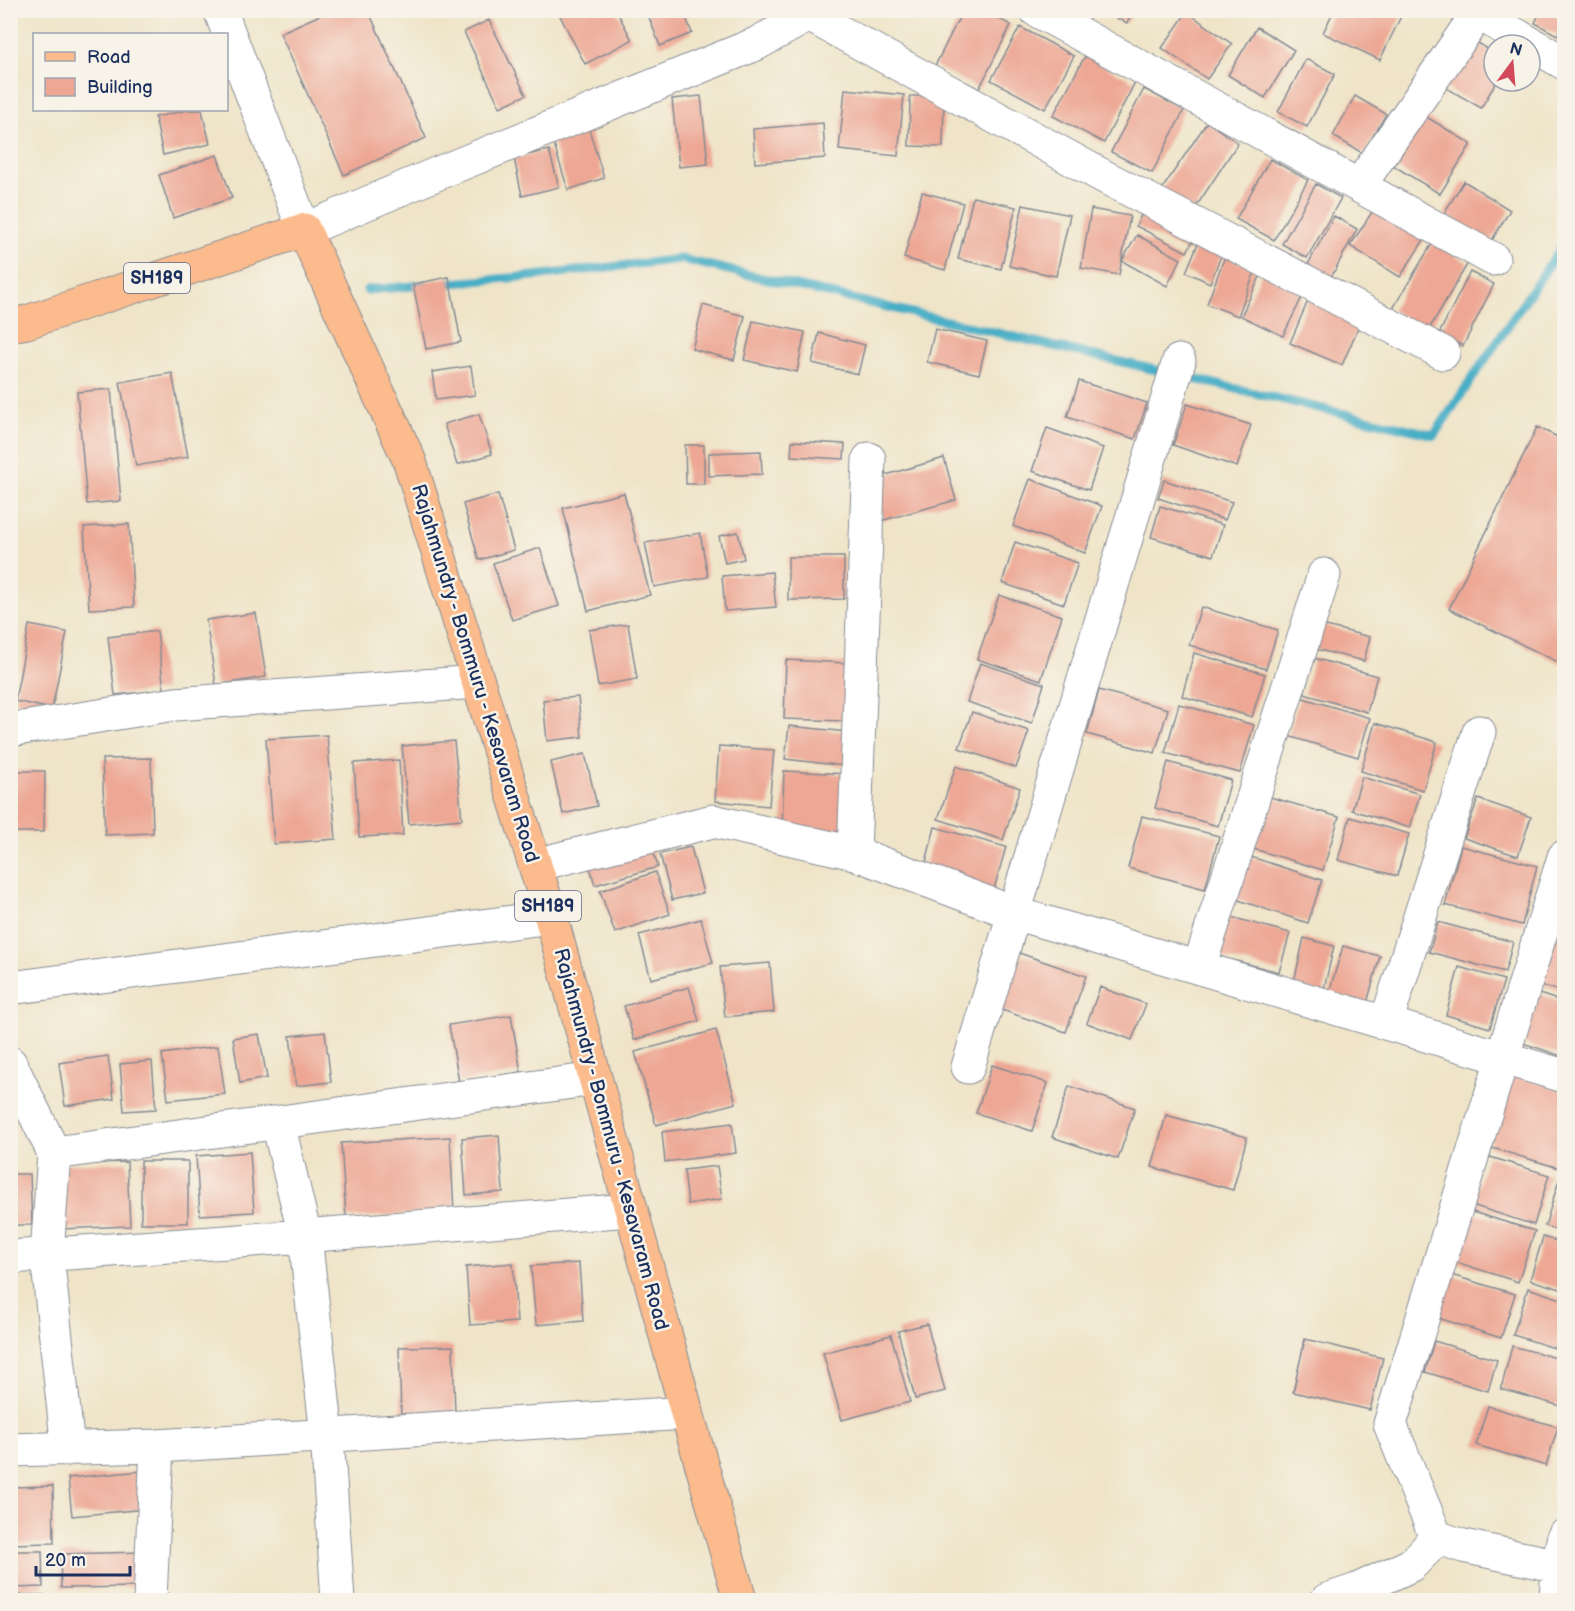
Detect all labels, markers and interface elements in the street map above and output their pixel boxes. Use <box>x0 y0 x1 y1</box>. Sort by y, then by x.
legend <box>33 33 228 111</box>
north arrow <box>1482 33 1542 93</box>
text: N <box>1507 39 1524 61</box>
text: Road <box>87 47 131 68</box>
text: Building <box>87 77 153 98</box>
road number: SH189 <box>124 263 190 293</box>
street label: Rajahmundry - Bommuru - Kesavaram Road <box>406 481 544 865</box>
road number: SH189 <box>515 891 581 921</box>
street label: Rajahmundry - Bommuru - Kesavaram Road <box>548 946 674 1333</box>
scale bar <box>36 1539 130 1577</box>
text: 20 m <box>45 1550 86 1571</box>

